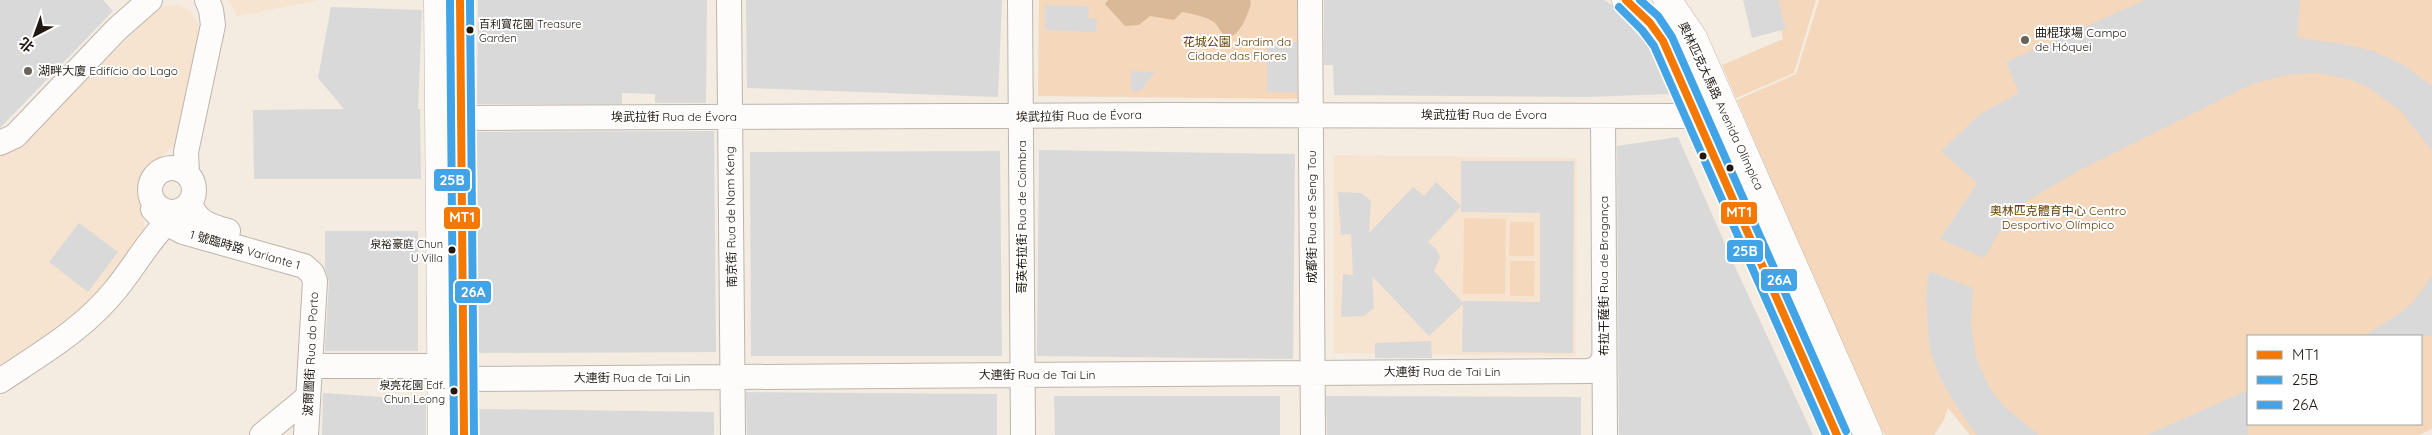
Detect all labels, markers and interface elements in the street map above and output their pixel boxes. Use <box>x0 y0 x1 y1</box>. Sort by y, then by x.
north arrow <box>10 10 60 60</box>
place label: 百利寶花園 Treasure Garden <box>479 17 582 45</box>
street label: 奧林匹克大馬路 Avenida Olímpica <box>1676 19 1767 192</box>
marker: 百利寶花園 Treasure Garden <box>465 25 475 35</box>
place label: 曲棍球場 Campo de Hóquei <box>2035 25 2127 54</box>
text: 北 <box>15 33 38 56</box>
park label: 花城公園 Jardim da Cidade das Flores <box>1183 34 1291 63</box>
marker: 曲棍球場 Campo de Hóquei <box>2019 34 2031 46</box>
place label: 湖畔大廈 Edifício do Lago <box>38 63 178 78</box>
marker: 湖畔大廈 Edifício do Lago <box>22 65 34 77</box>
street label: 埃武拉街 Rua de Évora <box>1016 107 1142 124</box>
street label: 埃武拉街 Rua de Évora <box>1421 107 1547 122</box>
street label: 埃武拉街 Rua de Évora <box>611 109 737 124</box>
street label: 哥英布拉街 Rua de Coimbra <box>1014 140 1029 294</box>
street label: 南京街 Rua de Nam Keng <box>722 146 739 288</box>
street label: 成都街 Rua de Seng Tou <box>1304 150 1319 284</box>
unlabelled marker <box>1698 151 1708 161</box>
unlabelled marker <box>1725 163 1735 173</box>
line badge: 25B <box>433 168 471 192</box>
text: 25B <box>439 171 465 189</box>
street label: 布拉干薩街 Rua de Bragança <box>1596 196 1611 356</box>
line badge: MT1 <box>1720 201 1758 225</box>
text: MT1 <box>1726 203 1752 221</box>
park label: 奧林匹克體育中心 Centro Desportivo Olímpico <box>1990 203 2126 232</box>
line badge: MT1 <box>443 206 481 230</box>
text: MT1 <box>449 208 475 226</box>
street label: 1 號臨時路 Variante 1 <box>188 227 302 272</box>
place label: 泉裕豪庭 Chun U Villa <box>370 237 443 265</box>
line badge: 25B <box>1726 239 1764 263</box>
text: 25B <box>1732 242 1758 260</box>
marker: 泉裕豪庭 Chun U Villa <box>447 245 457 255</box>
line badge: 26A <box>1760 268 1798 292</box>
text: 26A <box>1767 271 1791 289</box>
line badge: 26A <box>454 280 492 304</box>
text: 26A <box>461 283 485 301</box>
street label: 波爾圖街 Rua do Porto <box>300 291 321 417</box>
legend <box>2247 335 2422 425</box>
text: MT1 <box>2292 345 2319 364</box>
street label: 大連街 Rua de Tai Lin <box>1384 364 1500 379</box>
street label: 大連街 Rua de Tai Lin <box>979 367 1095 382</box>
street label: 大連街 Rua de Tai Lin <box>574 370 690 385</box>
text: 25B <box>2292 370 2318 389</box>
place label: 泉亮花園 Edf. Chun Leong <box>379 378 445 406</box>
marker: 泉亮花園 Edf. Chun Leong <box>449 386 459 396</box>
text: 26A <box>2292 395 2318 414</box>

